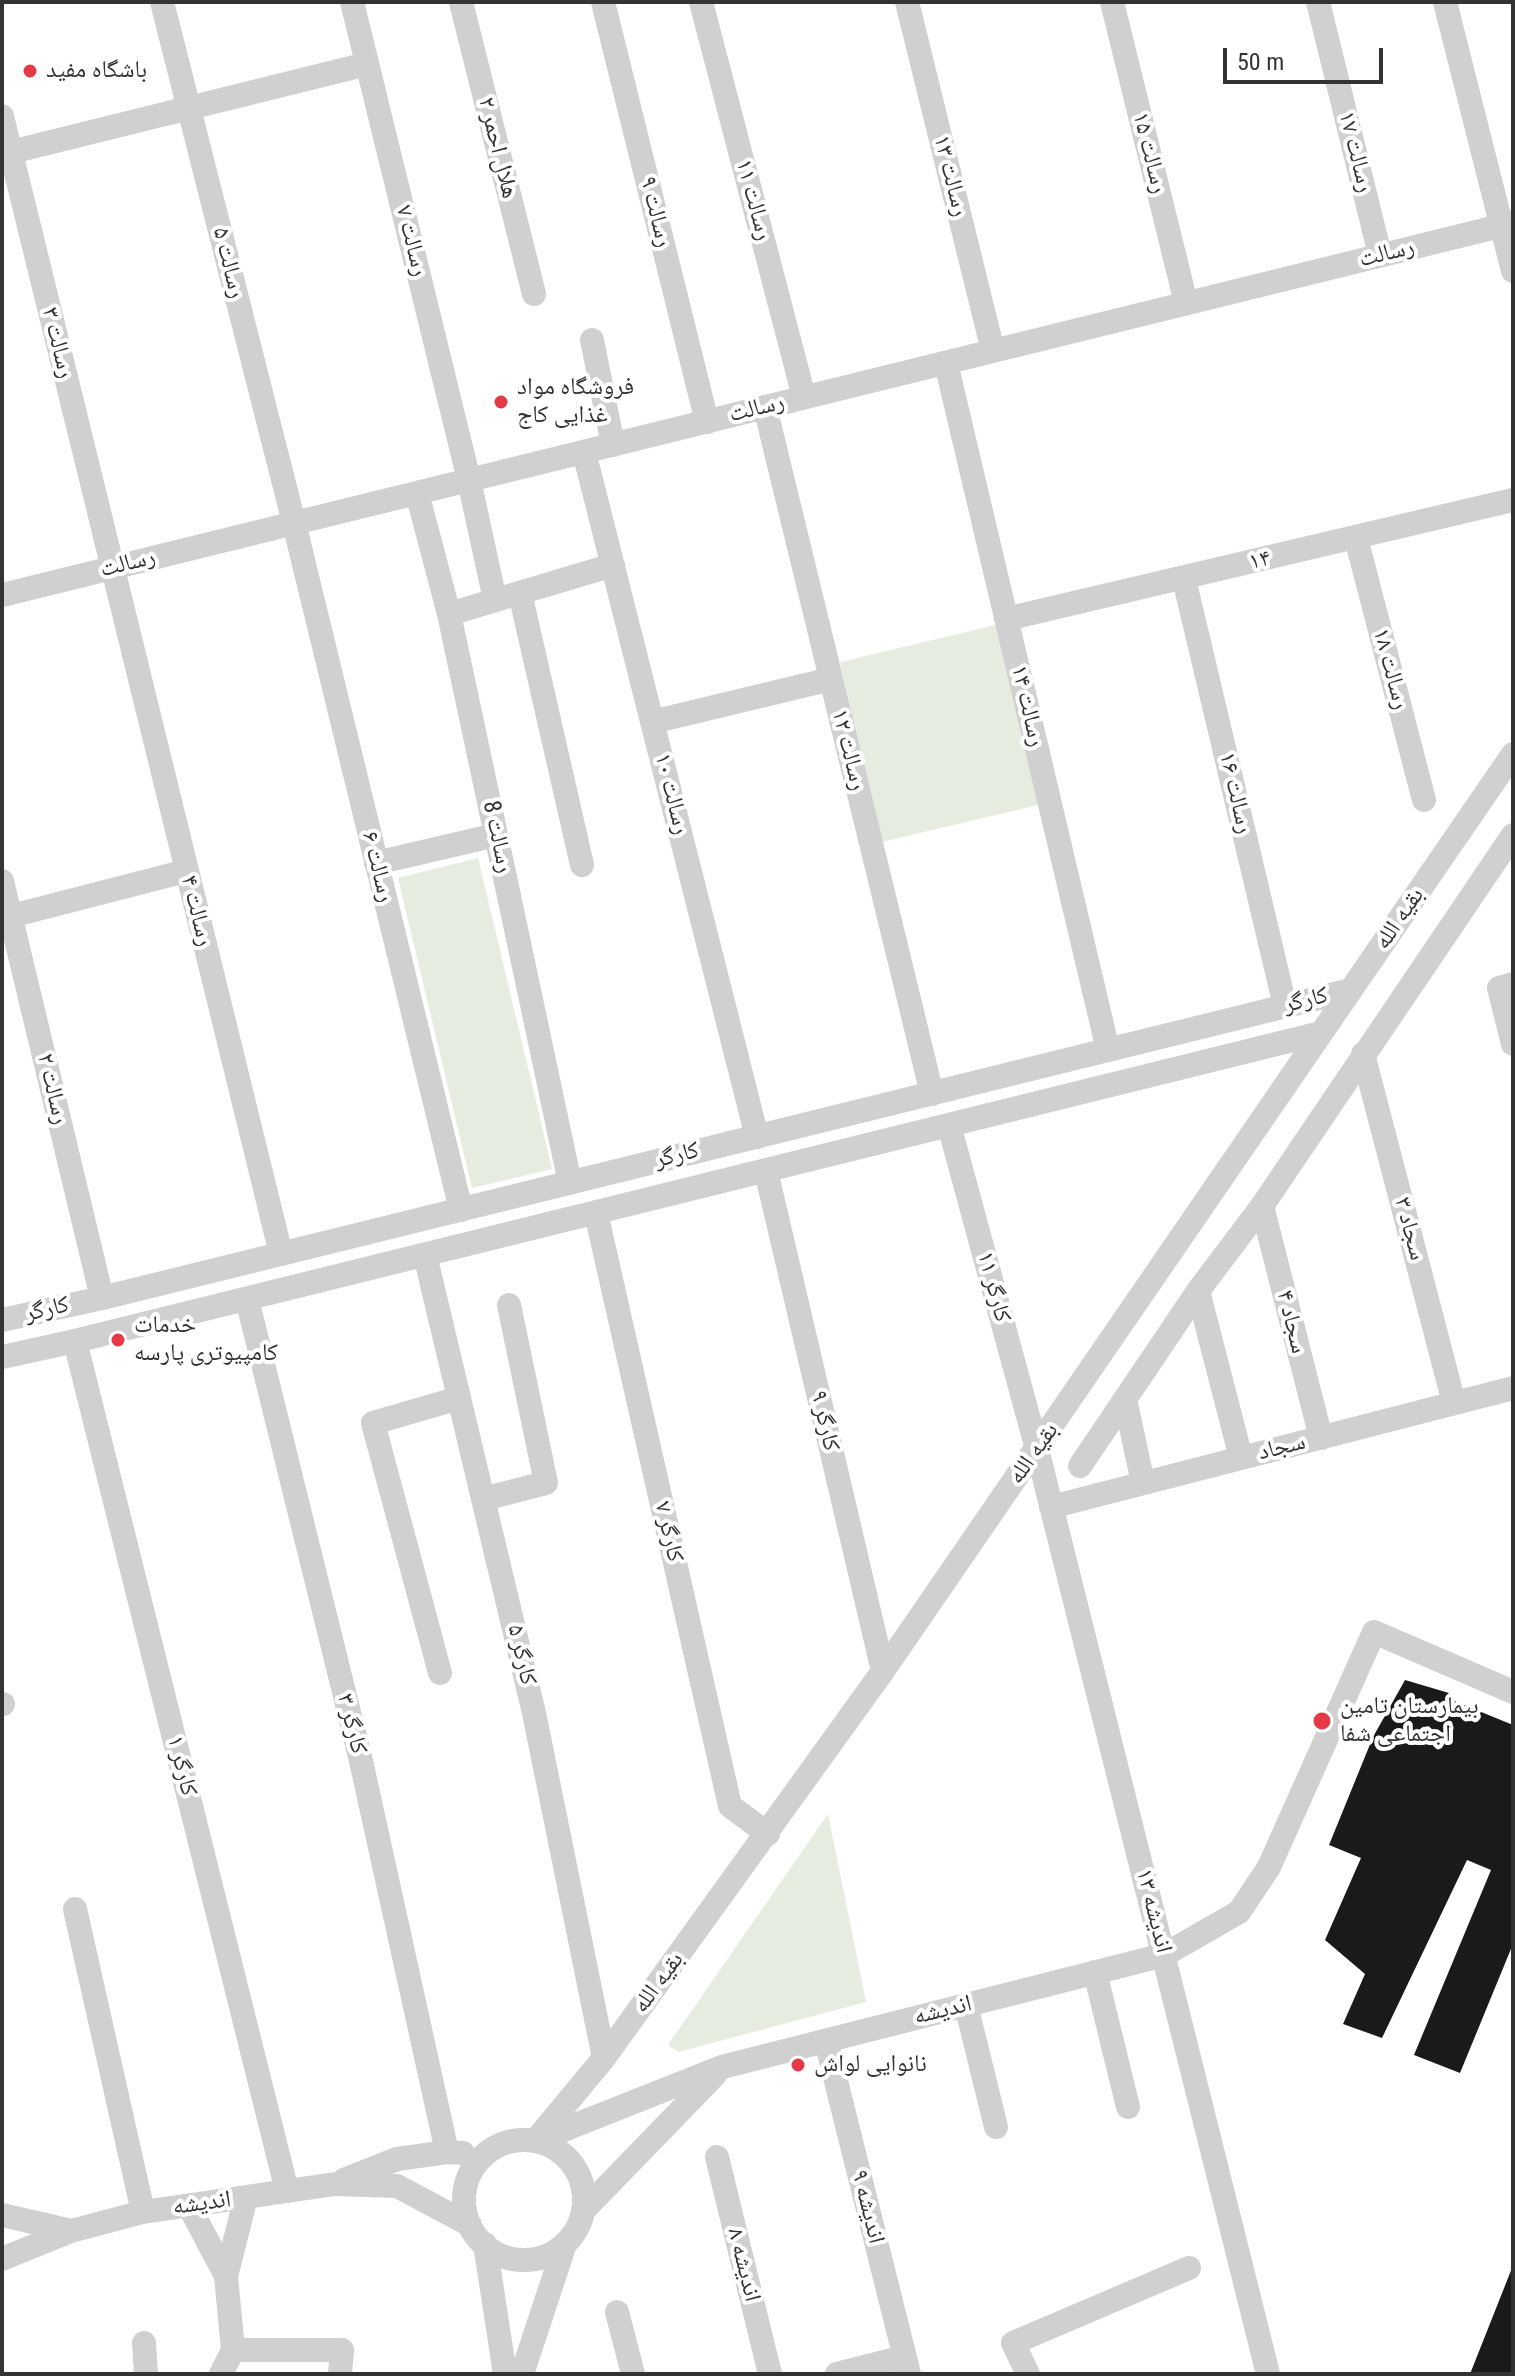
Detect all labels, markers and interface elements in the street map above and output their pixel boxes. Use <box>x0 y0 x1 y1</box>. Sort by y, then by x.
scale bar <box>1227 32 1387 82</box>
text: 50 m <box>1237 48 1284 76</box>
place label: باشگاه مفید <box>46 57 147 85</box>
marker: باشگاه مفید <box>21 62 39 80</box>
street label: هلال احمر ۲ <box>471 94 523 202</box>
street label: رسالت ۱۷ <box>1331 108 1379 196</box>
street label: رسالت ۱۵ <box>1125 109 1173 197</box>
street label: رسالت ۱۳ <box>926 132 974 220</box>
street label: رسالت ۱۱ <box>728 156 778 244</box>
street label: رسالت ۹ <box>632 174 678 250</box>
street label: رسالت ۷ <box>388 203 434 279</box>
street label: رسالت ۵ <box>205 225 251 301</box>
street label: رسالت <box>1356 233 1418 275</box>
street label: رسالت ۳ <box>34 305 80 381</box>
place label: فروشگاه مواد غذایی کاج <box>517 374 634 430</box>
street label: رسالت <box>726 388 788 430</box>
marker: فروشگاه مواد غذایی کاج <box>492 393 510 411</box>
street label: رسالت <box>97 543 159 585</box>
street label: ۱۴ <box>1246 545 1274 577</box>
street label: رسالت ۱۸ <box>1365 625 1415 713</box>
street label: رسالت ۱۴ <box>1004 662 1050 750</box>
street label: رسالت ۱۲ <box>824 706 872 794</box>
street label: رسالت ۱۶ <box>1212 749 1258 837</box>
street label: رسالت ۱۰ <box>647 750 695 838</box>
street label: رسالت 8 <box>475 798 519 876</box>
street label: رسالت ۶ <box>354 829 400 905</box>
street label: رسالت ۴ <box>173 873 219 949</box>
street label: بقیه الله <box>1369 883 1431 955</box>
street label: کارگر <box>1281 982 1331 1020</box>
street label: رسالت ۲ <box>30 1051 74 1127</box>
street label: کارگر <box>652 1137 702 1175</box>
street label: سجاد ۳ <box>1387 1194 1431 1264</box>
street label: کارگر ۱۱ <box>970 1248 1016 1326</box>
street label: سجاد ۴ <box>1269 1287 1313 1357</box>
street label: کارگر <box>22 1291 72 1329</box>
place label: خدمات کامپیوتری پارسه <box>134 1312 278 1368</box>
marker: خدمات کامپیوتری پارسه <box>109 1331 127 1349</box>
street label: کارگر ۹ <box>803 1388 845 1454</box>
street label: بقیه الله <box>1003 1418 1065 1490</box>
street label: سجاد <box>1255 1428 1309 1468</box>
street label: کارگر ۷ <box>647 1499 689 1565</box>
street label: کارگر ۵ <box>500 1622 542 1688</box>
street label: کارگر ۳ <box>330 1691 372 1757</box>
place label: بیمارستان تامین اجتماعی شفا <box>1340 1693 1478 1749</box>
marker: بیمارستان تامین اجتماعی شفا <box>1311 1710 1333 1732</box>
street label: کارگر ۱ <box>160 1733 202 1799</box>
street label: اندیشه ۱۳ <box>1129 1866 1177 1956</box>
street label: بقیه الله <box>627 1947 691 2019</box>
street label: اندیشه <box>911 1990 975 2032</box>
place label: نانوایی لواش <box>814 2051 927 2079</box>
marker: نانوایی لواش <box>789 2056 807 2074</box>
street label: اندیشه ۹ <box>844 2167 890 2247</box>
street label: اندیشه <box>171 2186 233 2222</box>
street label: اندیشه ۸ <box>720 2225 766 2305</box>

